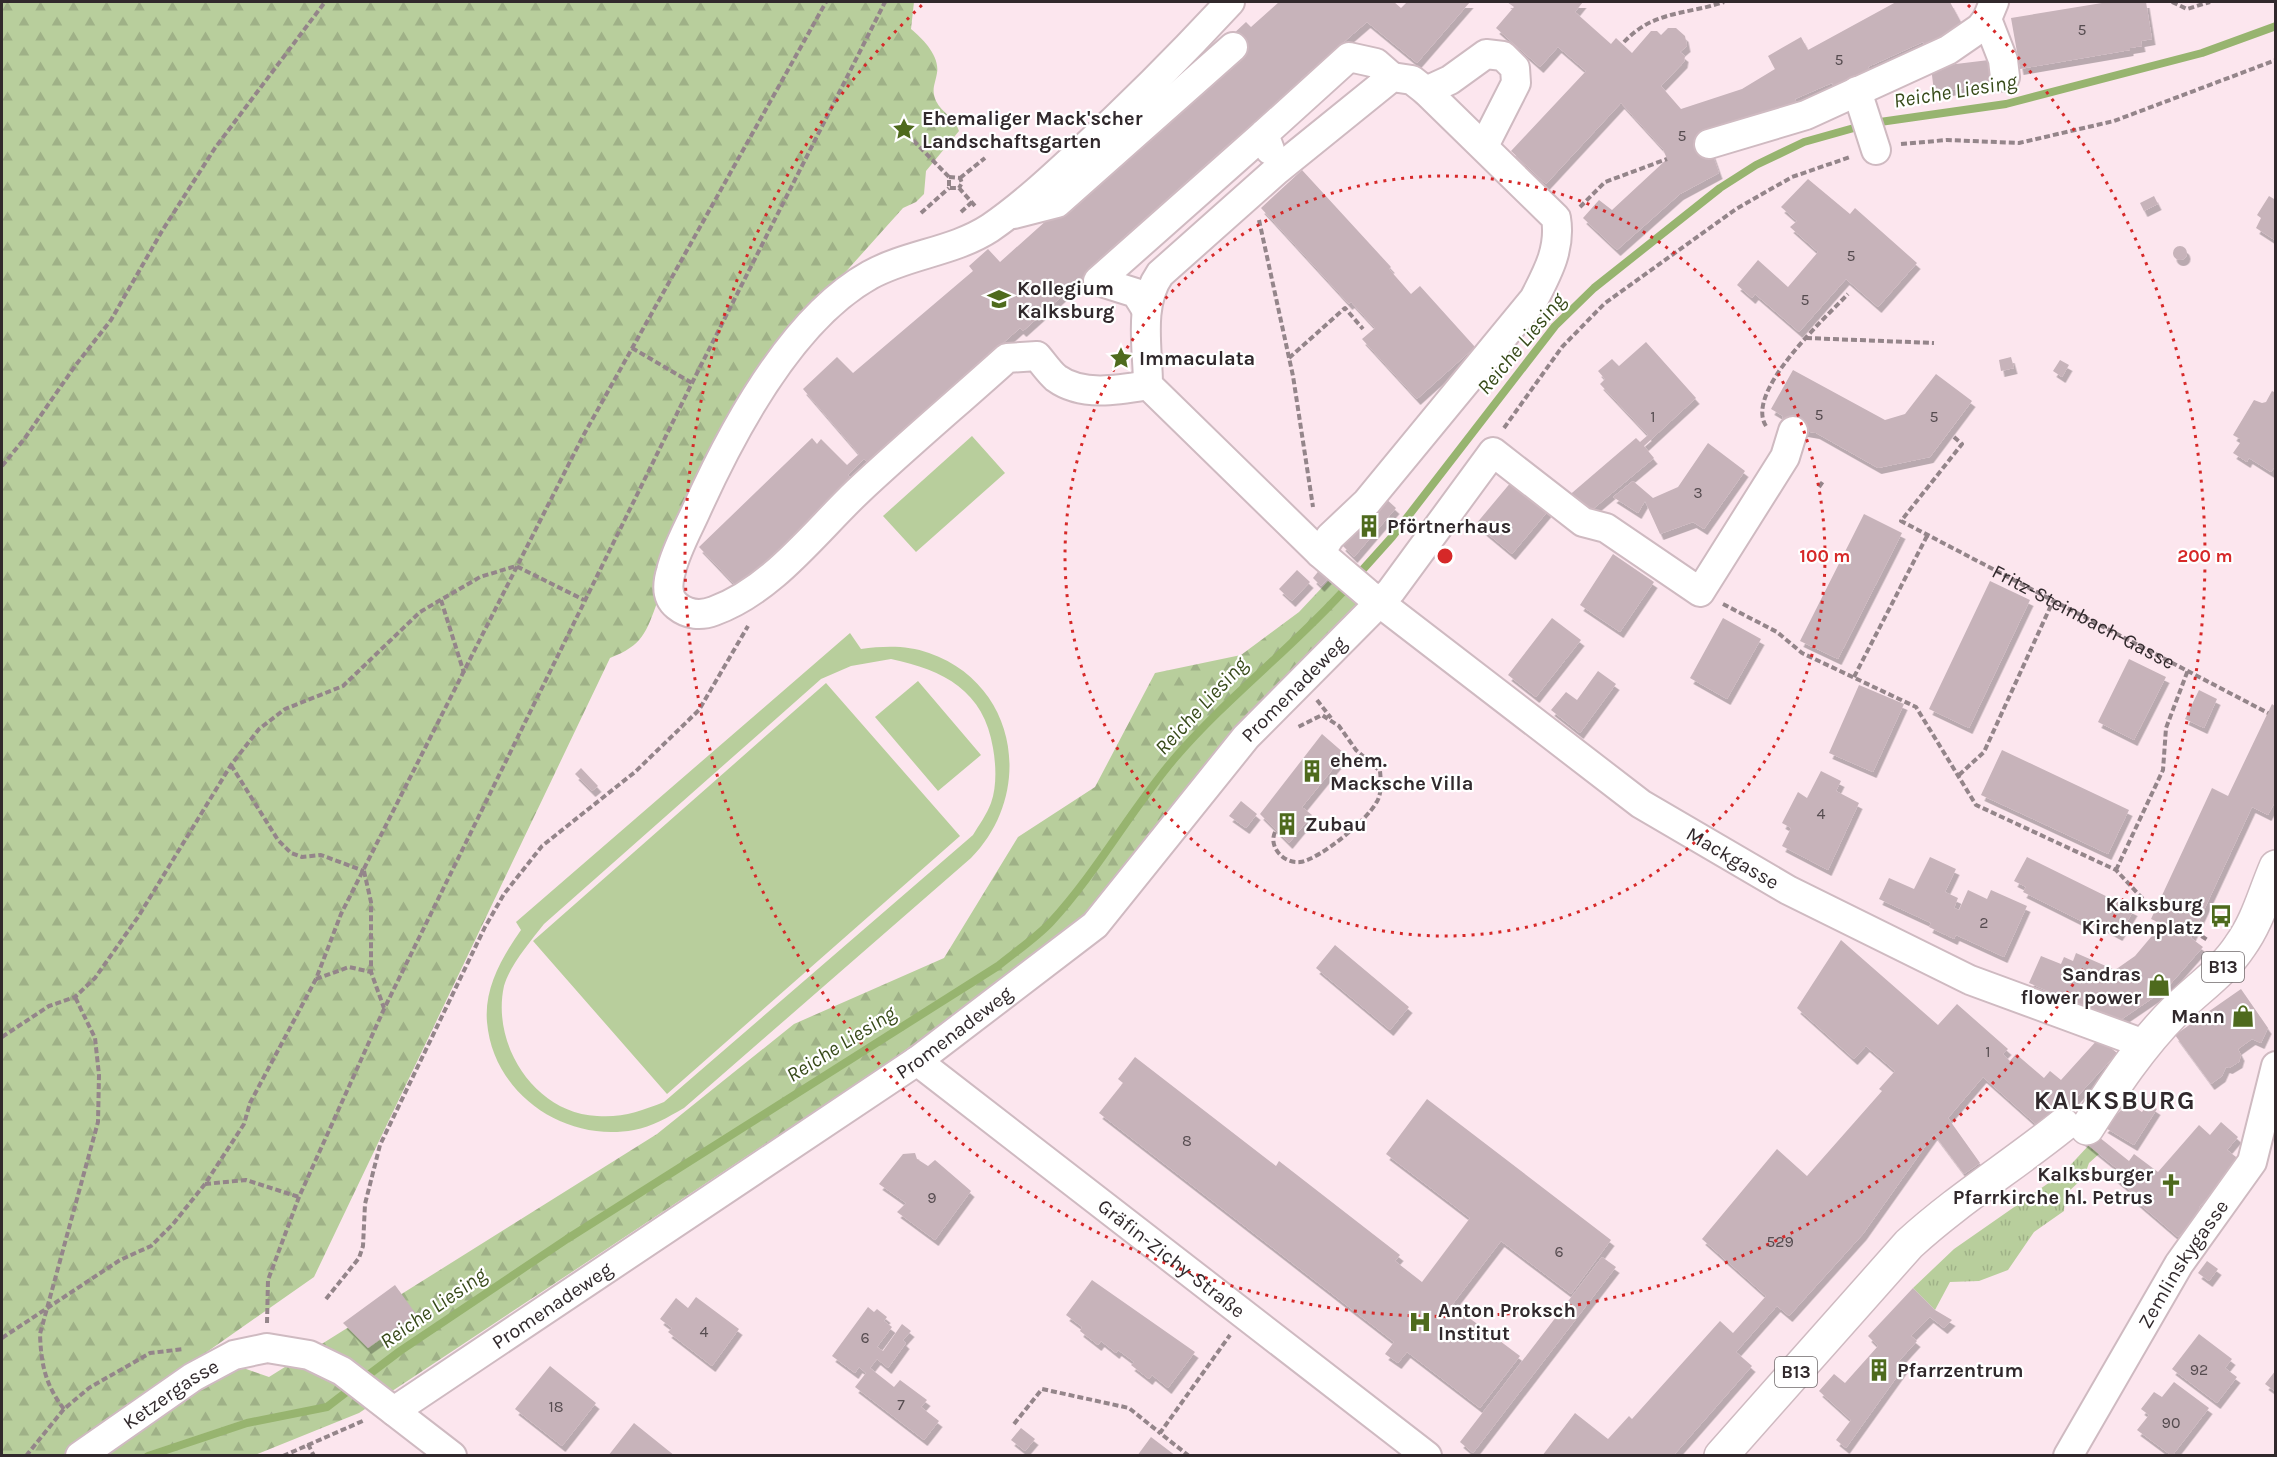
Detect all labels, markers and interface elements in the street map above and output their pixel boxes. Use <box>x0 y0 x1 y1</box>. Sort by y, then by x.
house number: 5 <box>2077 20 2087 39</box>
house number: 5 <box>1834 50 1844 69</box>
water label: Reiche Liesing <box>1892 69 2020 113</box>
place label: Ehemaliger Mack'scher Landschaftsgarten <box>922 107 1143 153</box>
place icon: Ehemaliger Mack'scher Landschaftsgarten <box>891 116 917 142</box>
house number: 5 <box>1677 126 1687 145</box>
house number: 5 <box>1846 246 1856 265</box>
place label: Kollegium Kalksburg <box>1017 277 1115 323</box>
school or university icon: Kollegium Kalksburg <box>986 286 1012 312</box>
water label: Reiche Liesing <box>1472 288 1571 399</box>
house number: 5 <box>1800 290 1810 309</box>
place icon: Immaculata <box>1108 345 1134 371</box>
place label: Immaculata <box>1139 347 1255 370</box>
house number: 5 <box>1814 405 1824 424</box>
house number: 1 <box>1650 407 1656 426</box>
house number: 5 <box>1929 407 1939 426</box>
house number: 3 <box>1693 483 1703 502</box>
building icon: Pförtnerhaus <box>1356 513 1382 539</box>
place label: Pförtnerhaus <box>1387 515 1511 538</box>
text: 100 m <box>1800 545 1850 567</box>
text: 200 m <box>2177 545 2233 567</box>
centre of rings <box>1435 546 1455 566</box>
street label: Fritz-Steinbach-Gasse <box>1988 560 2179 674</box>
street label: Promenadeweg <box>1237 632 1351 747</box>
water label: Reiche Liesing <box>1150 651 1253 760</box>
place label: ehem. Macksche Villa <box>1330 749 1473 795</box>
building icon: ehem. Macksche Villa <box>1299 758 1325 784</box>
house number: 4 <box>1817 804 1826 823</box>
building icon: Zubau <box>1274 811 1300 837</box>
place label: Zubau <box>1305 813 1367 836</box>
street label: Mackgasse <box>1682 822 1783 894</box>
place label: Kalksburg Kirchenplatz <box>2082 893 2203 939</box>
bus stop icon: Kalksburg Kirchenplatz <box>2208 903 2234 929</box>
house number: 2 <box>1979 913 1989 932</box>
road number: B13 <box>2202 952 2244 982</box>
place label: Sandras flower power <box>2020 963 2141 1009</box>
shop icon: Sandras flower power <box>2146 972 2172 998</box>
street label: Promenadeweg <box>892 982 1017 1084</box>
water label: Reiche Liesing <box>782 1000 901 1087</box>
shop icon: Mann <box>2230 1003 2256 1029</box>
place label: Mann <box>2171 1005 2225 1028</box>
house number: 1 <box>1985 1042 1991 1061</box>
district label: KALKSBURG <box>2034 1085 2196 1116</box>
house number: 8 <box>1182 1131 1192 1150</box>
place label: Kalksburger Pfarrkirche hl. Petrus <box>1953 1163 2153 1209</box>
church icon: Kalksburger Pfarrkirche hl. Petrus <box>2158 1172 2184 1198</box>
house number: 9 <box>927 1188 937 1207</box>
street label: Gräfin-Zichy-Straße <box>1093 1194 1249 1323</box>
street label: Zemlinskygasse <box>2133 1195 2233 1332</box>
house number: 529 <box>1766 1232 1794 1251</box>
house number: 6 <box>1554 1242 1564 1261</box>
street label: Promenadeweg <box>488 1257 617 1354</box>
water label: Reiche Liesing <box>375 1262 492 1353</box>
place label: Anton Proksch Institut <box>1438 1299 1576 1345</box>
hospital icon: Anton Proksch Institut <box>1407 1309 1433 1335</box>
house number: 4 <box>700 1322 709 1341</box>
house number: 6 <box>860 1328 870 1347</box>
street label: Ketzergasse <box>119 1354 223 1434</box>
road number: B13 <box>1775 1357 1817 1387</box>
building icon: Pfarrzentrum <box>1866 1357 1892 1383</box>
place label: Pfarrzentrum <box>1897 1359 2024 1382</box>
house number: 92 <box>2190 1360 2208 1379</box>
house number: 7 <box>897 1395 905 1414</box>
house number: 18 <box>548 1397 564 1416</box>
house number: 90 <box>2162 1413 2180 1432</box>

